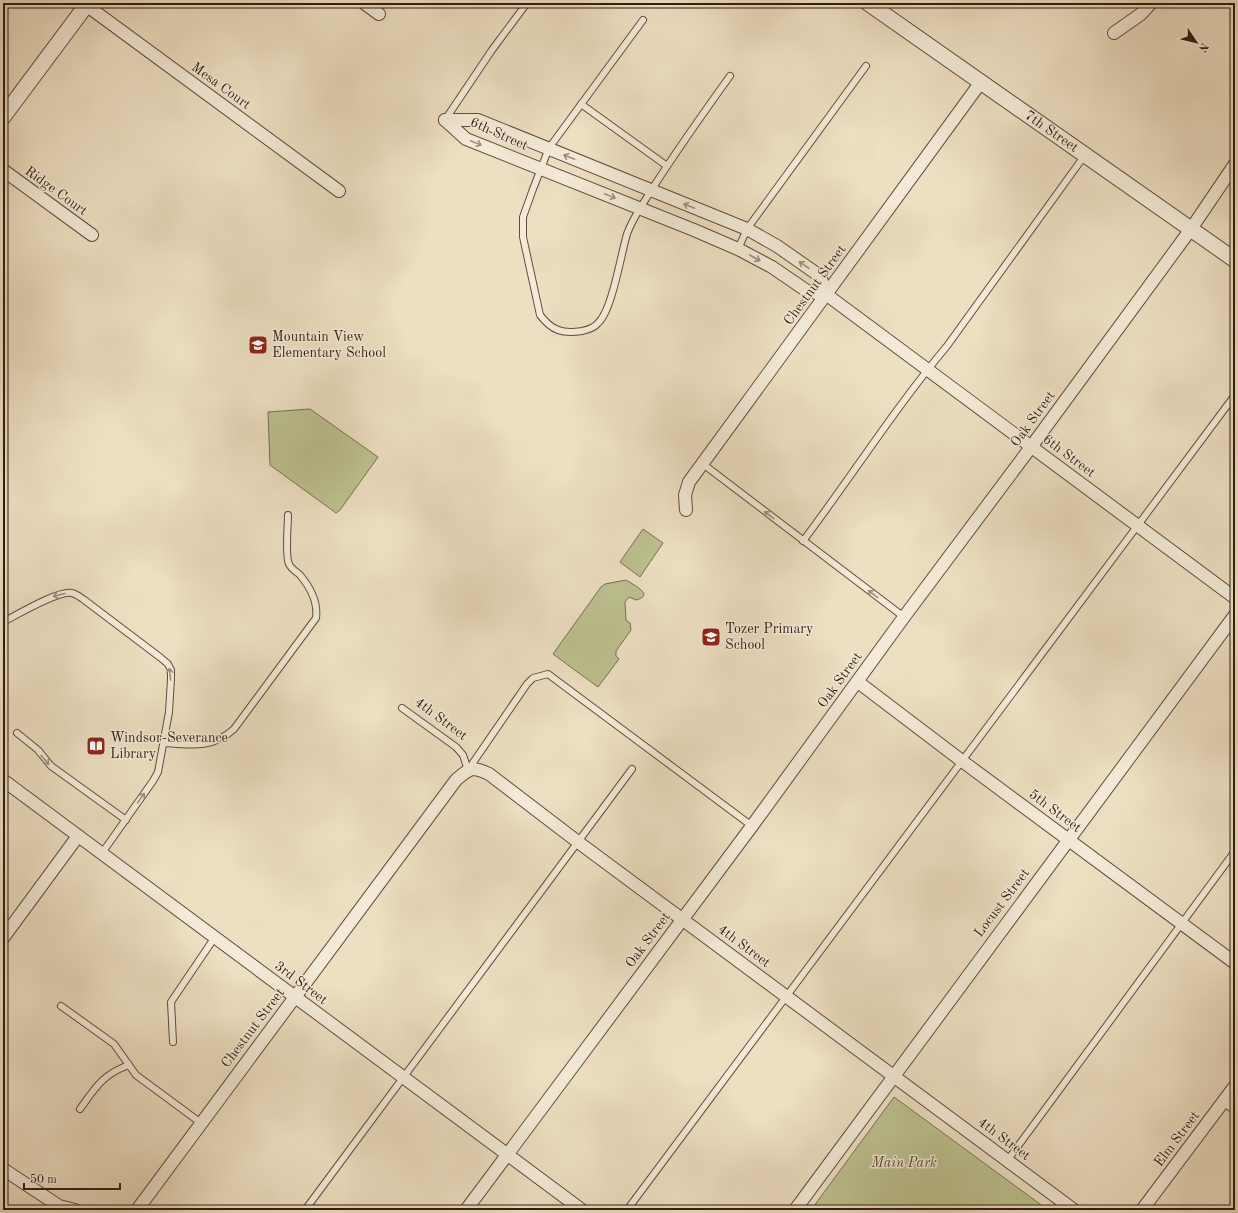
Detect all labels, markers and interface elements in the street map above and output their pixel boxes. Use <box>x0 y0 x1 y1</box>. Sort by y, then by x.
north arrow <box>1176 22 1216 62</box>
text: N <box>1196 40 1210 54</box>
street label: Mesa Court <box>189 60 253 112</box>
street label: 7th Street <box>1022 108 1081 155</box>
street label: 6th Street <box>468 115 530 153</box>
one-way arrow <box>470 139 482 147</box>
one-way arrow <box>564 152 576 160</box>
street label: Ridge Court <box>22 164 90 218</box>
one-way arrow <box>603 193 615 201</box>
one-way arrow <box>684 202 696 209</box>
street label: Chestnut Street <box>781 242 849 328</box>
one-way arrow <box>749 254 761 262</box>
one-way arrow <box>799 261 810 269</box>
place label: Mountain View Elementary School <box>272 330 386 360</box>
school or university icon: Mountain View Elementary School <box>247 334 269 356</box>
street label: Oak Street <box>1008 389 1058 449</box>
street label: 6th Street <box>1040 432 1098 480</box>
one-way arrow <box>764 511 775 519</box>
one-way arrow <box>867 589 878 598</box>
one-way arrow <box>53 592 66 599</box>
place label: Tozer Primary School <box>725 622 814 652</box>
school or university icon: Tozer Primary School <box>700 626 722 648</box>
street label: Oak Street <box>815 650 865 710</box>
one-way arrow <box>167 668 174 681</box>
street label: 4th Street <box>412 695 470 743</box>
place label: Windsor-Severance Library <box>110 731 228 761</box>
library icon: Windsor-Severance Library <box>85 735 107 757</box>
one-way arrow <box>41 754 50 765</box>
street label: 5th Street <box>1026 787 1084 835</box>
one-way arrow <box>137 793 145 804</box>
street label: Locust Street <box>972 866 1032 940</box>
street label: Oak Street <box>623 910 673 970</box>
street label: 4th Street <box>715 922 773 970</box>
street label: 3rd Street <box>272 959 330 1007</box>
street label: Chestnut Street <box>219 986 287 1070</box>
street label: Elm Street <box>1152 1109 1202 1169</box>
street label: 4th Street <box>975 1115 1033 1163</box>
park label: Main Park <box>870 1156 937 1170</box>
scale bar <box>24 1165 120 1191</box>
text: 50 m <box>30 1173 57 1186</box>

